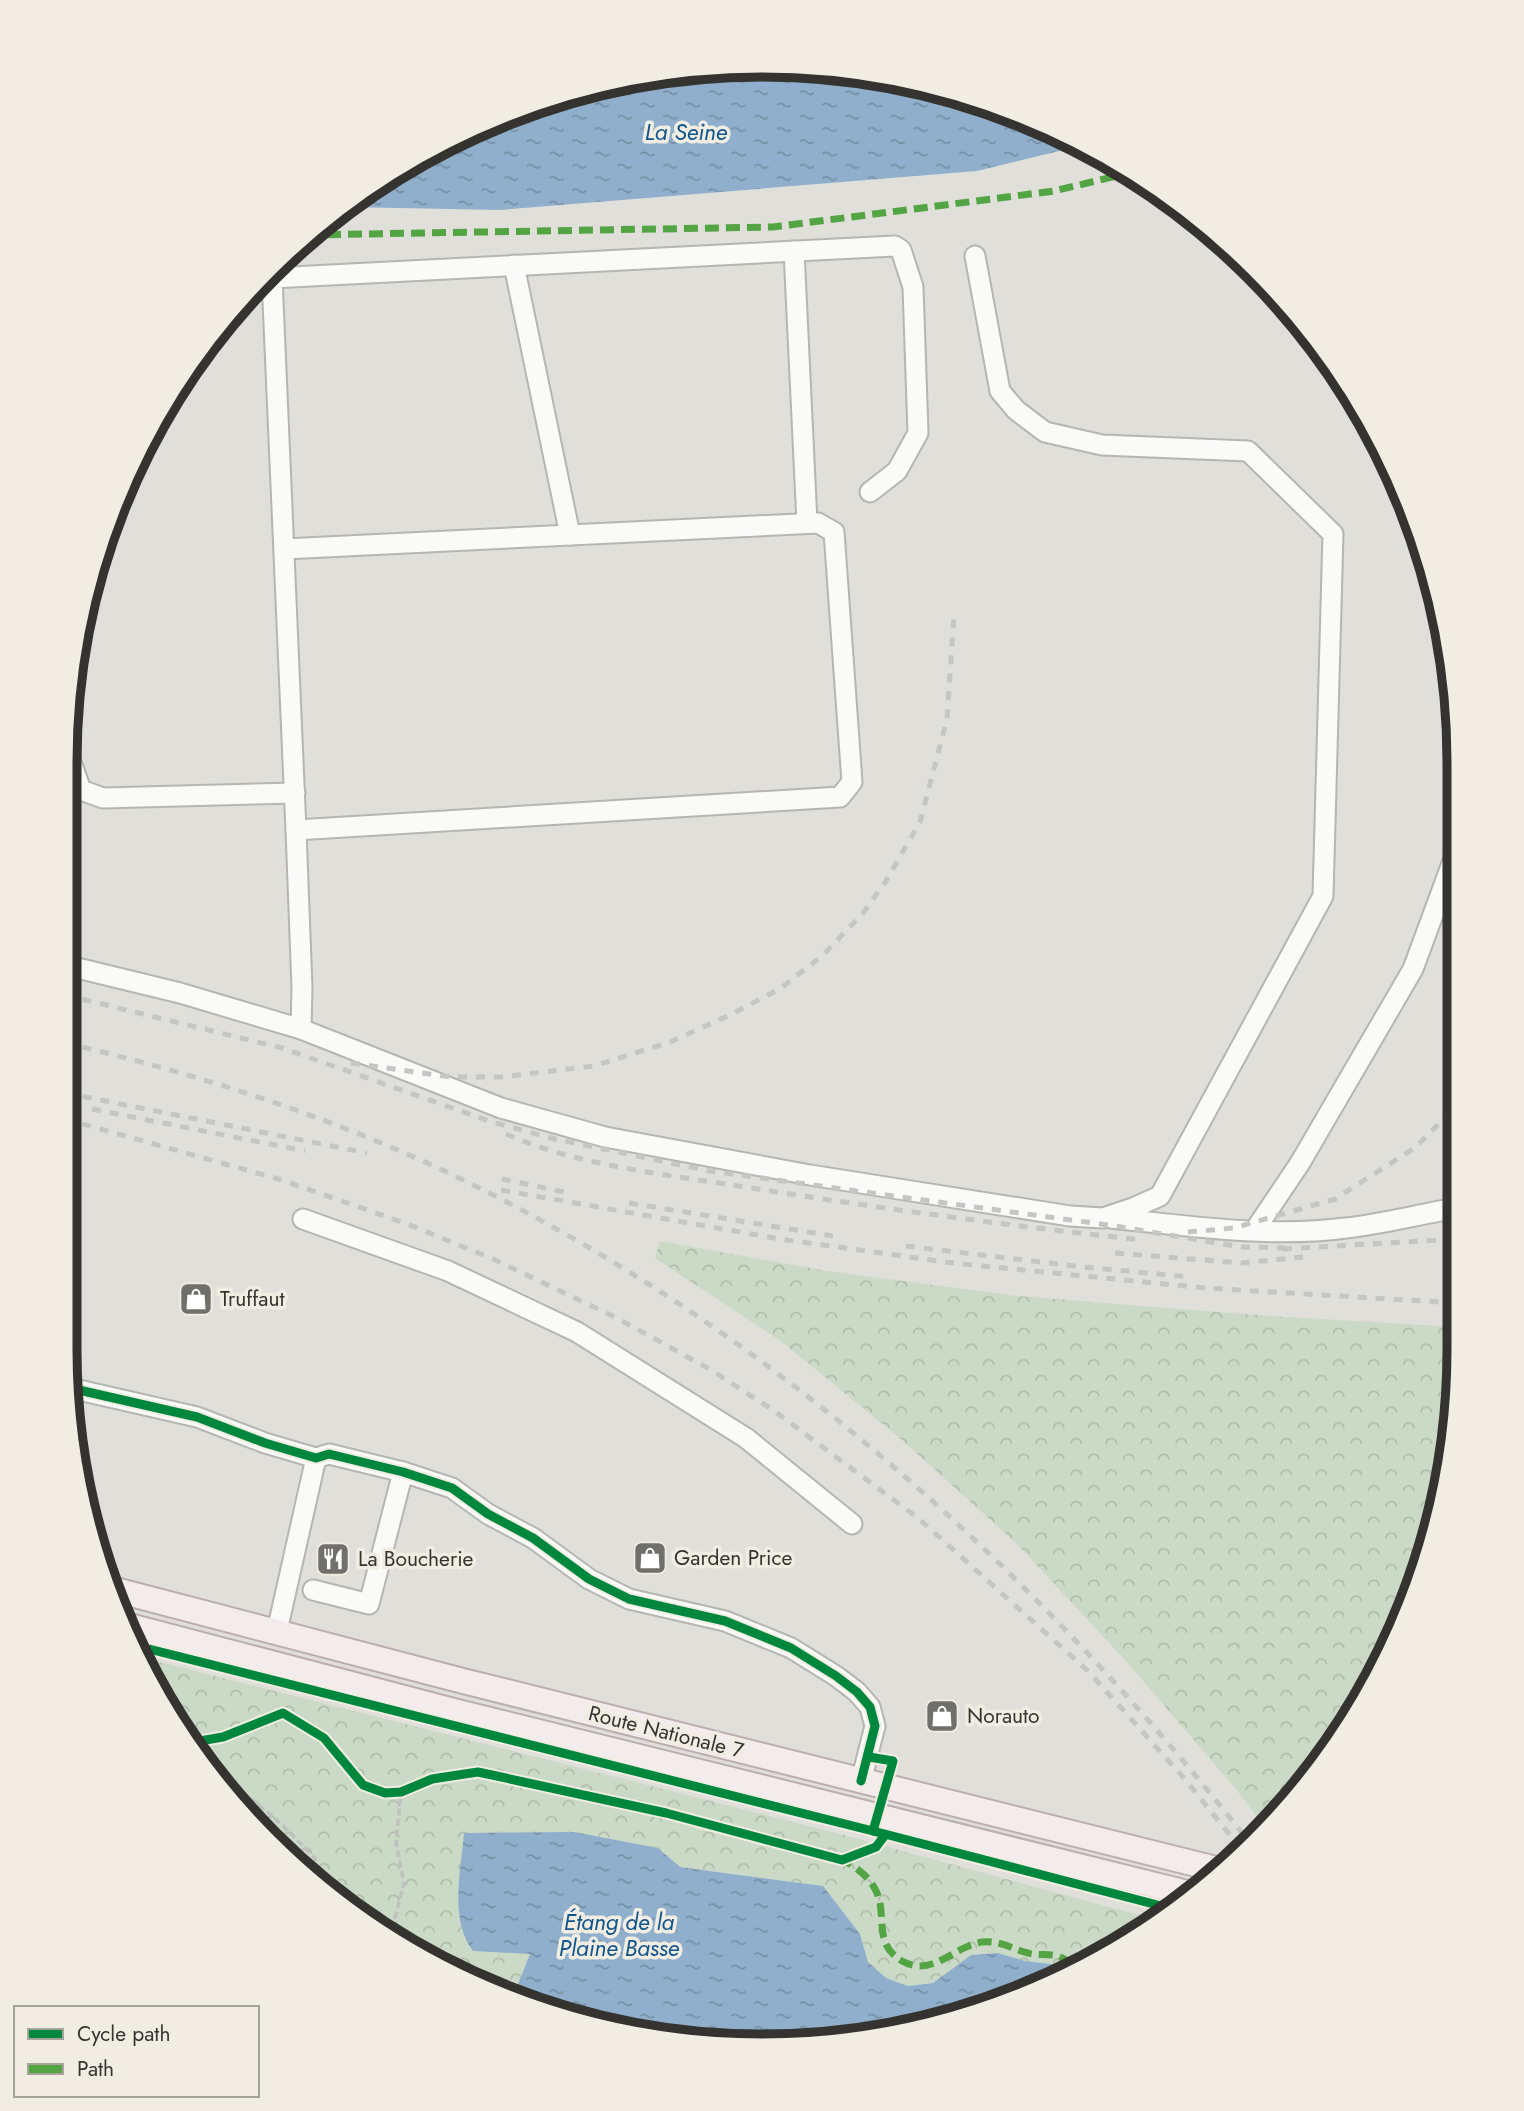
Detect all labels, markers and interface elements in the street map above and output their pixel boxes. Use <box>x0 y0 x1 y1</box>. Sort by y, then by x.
water label: La Seine <box>645 115 728 149</box>
shop icon: Truffaut <box>177 1280 215 1318</box>
place label: Truffaut <box>220 1284 285 1314</box>
shop icon: Garden Price <box>631 1539 669 1577</box>
restaurant icon: La Boucherie <box>314 1540 352 1578</box>
place label: Garden Price <box>674 1543 792 1573</box>
place label: La Boucherie <box>358 1544 474 1574</box>
shop icon: Norauto <box>923 1697 961 1735</box>
street label: Route Nationale 7 <box>585 1698 747 1766</box>
place label: Norauto <box>967 1701 1040 1731</box>
water label: Étang de la Plaine Basse <box>559 1905 680 1965</box>
legend <box>14 2006 259 2097</box>
text: Cycle path <box>77 2019 170 2049</box>
text: Path <box>77 2054 114 2084</box>

